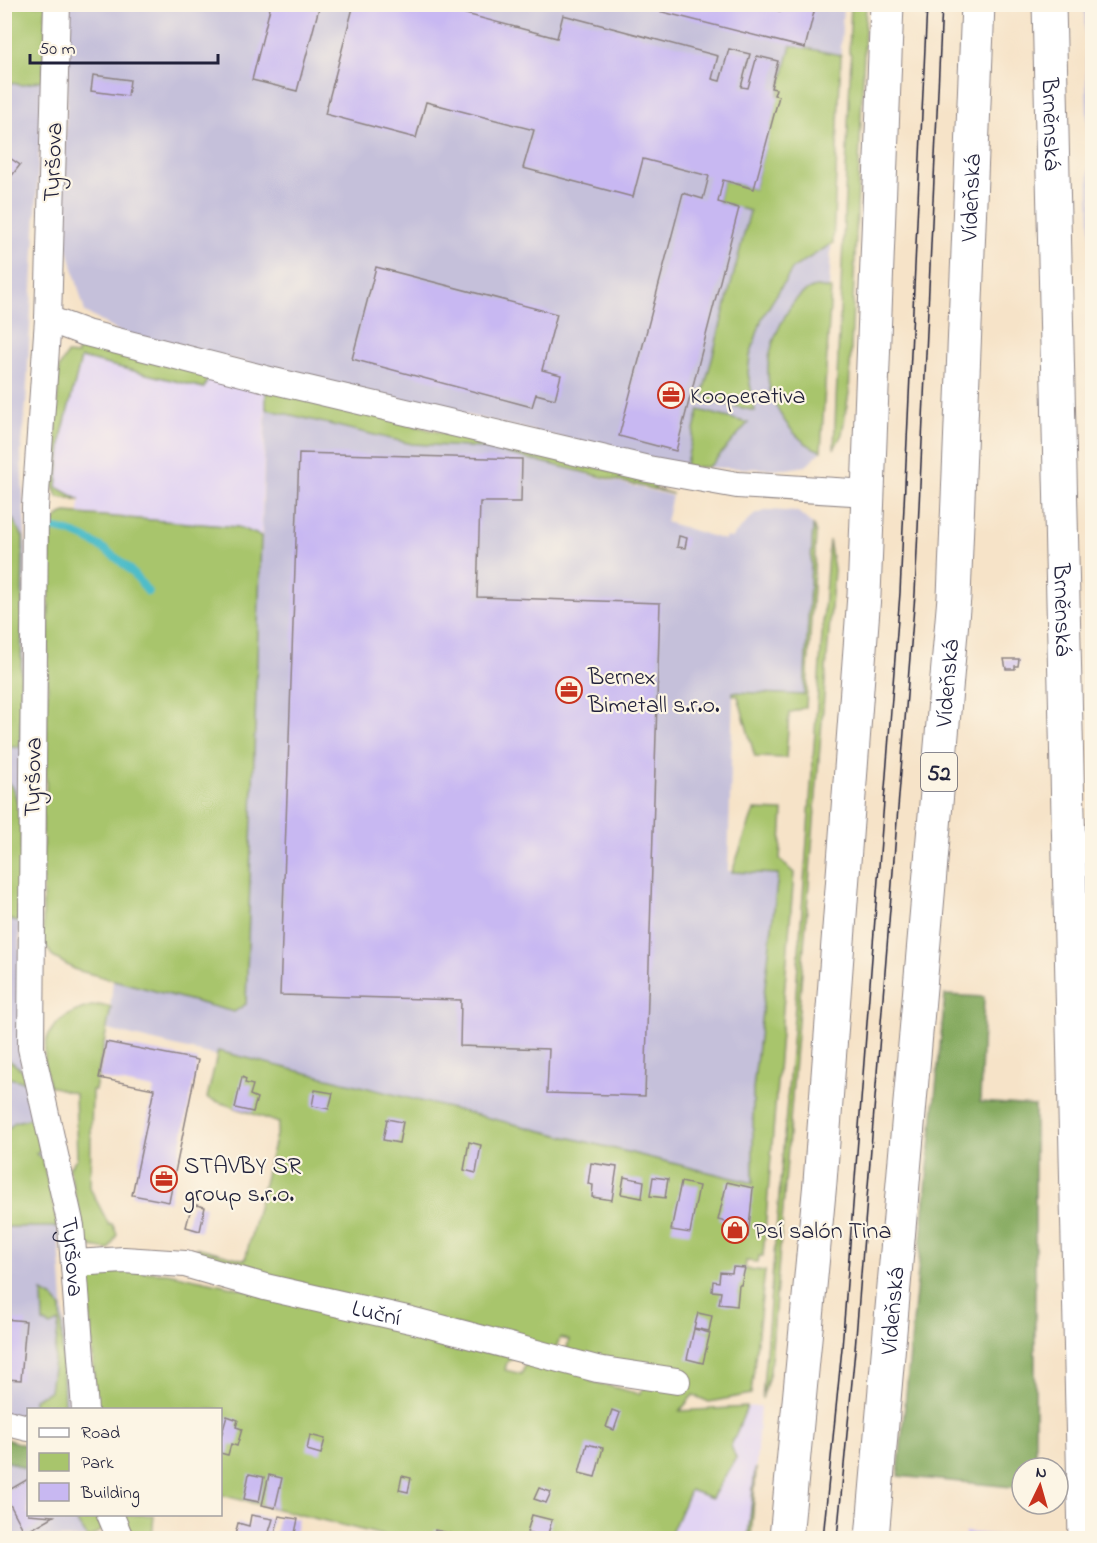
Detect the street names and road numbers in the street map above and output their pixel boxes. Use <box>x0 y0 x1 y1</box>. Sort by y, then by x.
street label: Brněnská <box>1031 76 1068 171</box>
street label: Tyršova <box>36 122 74 202</box>
street label: Vídeňská <box>953 153 992 244</box>
street label: Brněnská <box>1042 562 1079 657</box>
street label: Vídeňská <box>928 638 970 730</box>
street label: Tyršova <box>16 737 54 817</box>
road number: 52 <box>921 753 957 791</box>
street label: Tyršova <box>50 1214 91 1298</box>
street label: Vídeňská <box>873 1266 916 1357</box>
street label: Luční <box>348 1292 404 1337</box>

